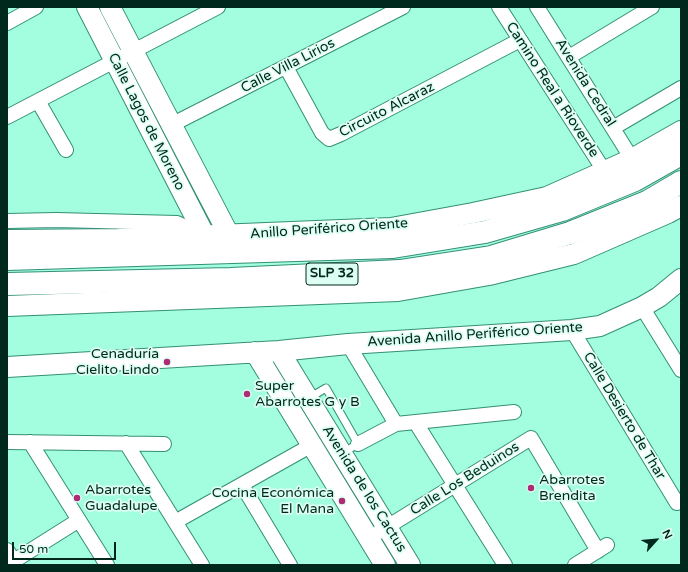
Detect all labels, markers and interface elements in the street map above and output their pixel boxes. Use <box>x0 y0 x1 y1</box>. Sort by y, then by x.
street label: Camino Real a Rioverde <box>502 19 602 161</box>
street label: Calle Villa Lirios <box>238 35 338 97</box>
street label: Avenida Cedral <box>551 36 619 130</box>
street label: Calle Lagos de Moreno <box>104 50 188 194</box>
street label: Circuito Alcaraz <box>337 79 437 141</box>
street label: Anillo Periférico Oriente <box>249 215 409 243</box>
road number: SLP 32 <box>306 263 358 285</box>
street label: Avenida Anillo Periférico Oriente <box>367 319 583 351</box>
place label: Cenaduría Cielito Lindo <box>76 346 159 378</box>
street label: Calle Desierto de Thar <box>579 349 669 483</box>
marker: Cenaduría Cielito Lindo <box>162 357 172 367</box>
place label: Super Abarrotes G y B <box>255 378 360 410</box>
marker: Super Abarrotes G y B <box>242 389 252 399</box>
street label: Avenida de los Cactus <box>318 423 410 555</box>
street label: Calle Los Beduinos <box>407 439 523 519</box>
place label: Abarrotes Brendita <box>539 472 605 504</box>
place label: Abarrotes Guadalupe <box>85 482 157 514</box>
marker: Abarrotes Brendita <box>526 483 536 493</box>
place label: Cocina Económica El Mana <box>212 485 334 518</box>
marker: Abarrotes Guadalupe <box>72 493 82 503</box>
marker: Cocina Económica El Mana <box>337 496 347 506</box>
north arrow <box>636 520 676 560</box>
text: N <box>659 527 675 541</box>
scale bar <box>14 534 118 560</box>
text: 50 m <box>19 542 48 556</box>

